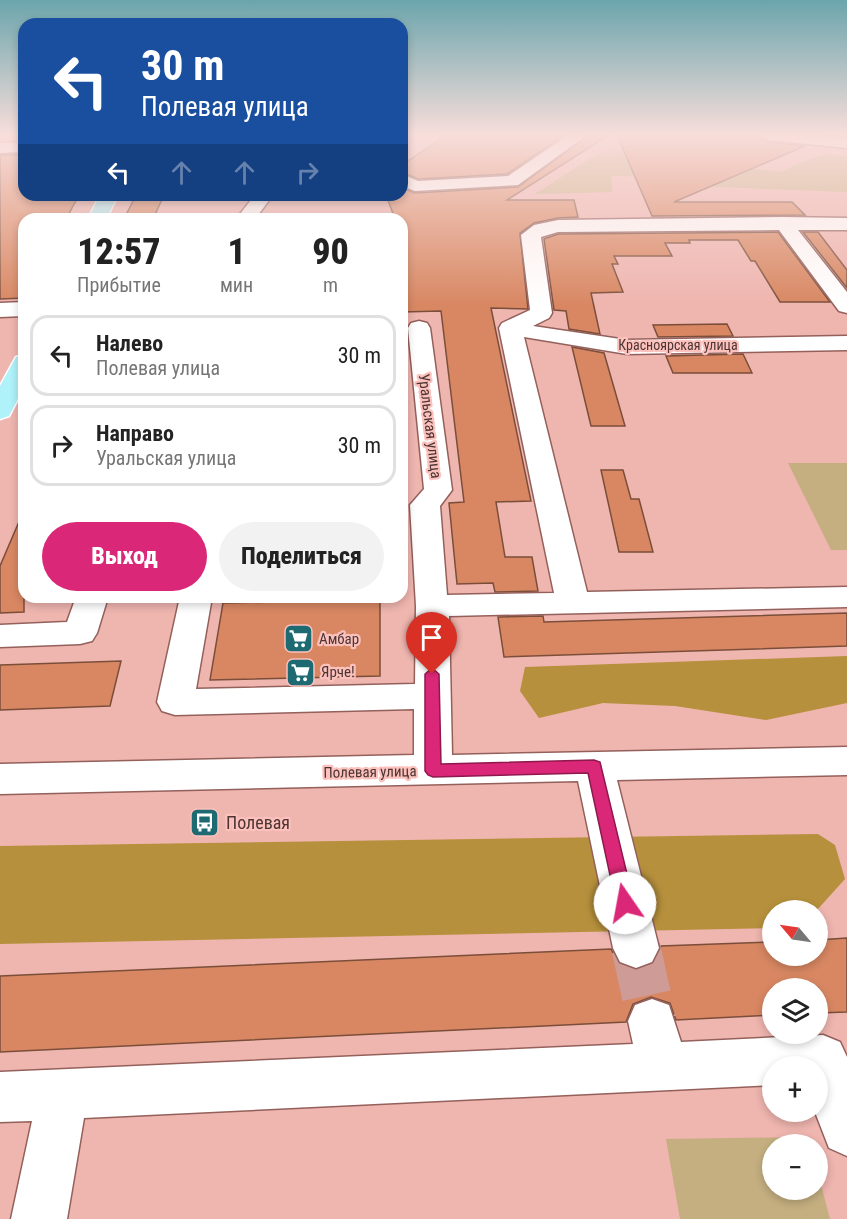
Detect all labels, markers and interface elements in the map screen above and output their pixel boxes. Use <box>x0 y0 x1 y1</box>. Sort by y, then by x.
text: 30 m <box>141 41 224 90</box>
icon: left <box>42 42 120 120</box>
text: Полевая улица <box>141 91 309 123</box>
icon: left <box>102 156 135 189</box>
icon: ahead <box>165 156 198 189</box>
icon: ahead <box>228 156 261 189</box>
icon: right <box>291 156 324 189</box>
text: 12:57 <box>77 231 161 273</box>
text: 1 <box>227 231 246 273</box>
text: 90 <box>312 231 349 273</box>
text: Прибытие <box>77 273 161 297</box>
text: мин <box>220 273 253 297</box>
text: m <box>323 273 338 297</box>
text: Налево <box>96 331 163 356</box>
street label: Красноярская улица <box>618 337 738 353</box>
icon: left <box>45 339 78 372</box>
text: 30 m <box>338 343 381 368</box>
text: Полевая улица <box>96 356 220 380</box>
street label: Уральская улица <box>415 373 445 479</box>
text: Направо <box>96 421 174 446</box>
icon: right <box>45 429 78 462</box>
text: 30 m <box>338 433 381 458</box>
text: Уральская улица <box>96 446 236 470</box>
button: Выход <box>42 522 207 591</box>
button: Поделиться <box>219 522 384 591</box>
pin <box>406 612 457 674</box>
icon: arrive <box>415 621 448 654</box>
supermarket icon: Амбар <box>282 623 314 655</box>
place label: Амбар <box>319 630 359 648</box>
supermarket icon: Ярче! <box>284 656 316 688</box>
place label: Ярче! <box>321 663 355 681</box>
street label: Полевая улица <box>323 762 417 782</box>
bus stop icon: Полевая <box>189 807 221 839</box>
place label: Полевая <box>226 812 290 833</box>
position arrow <box>593 871 657 935</box>
north arrow <box>762 900 828 966</box>
map controls <box>762 900 828 1200</box>
button: layers <box>762 978 828 1044</box>
button: + <box>762 1056 828 1122</box>
button: − <box>762 1134 828 1200</box>

